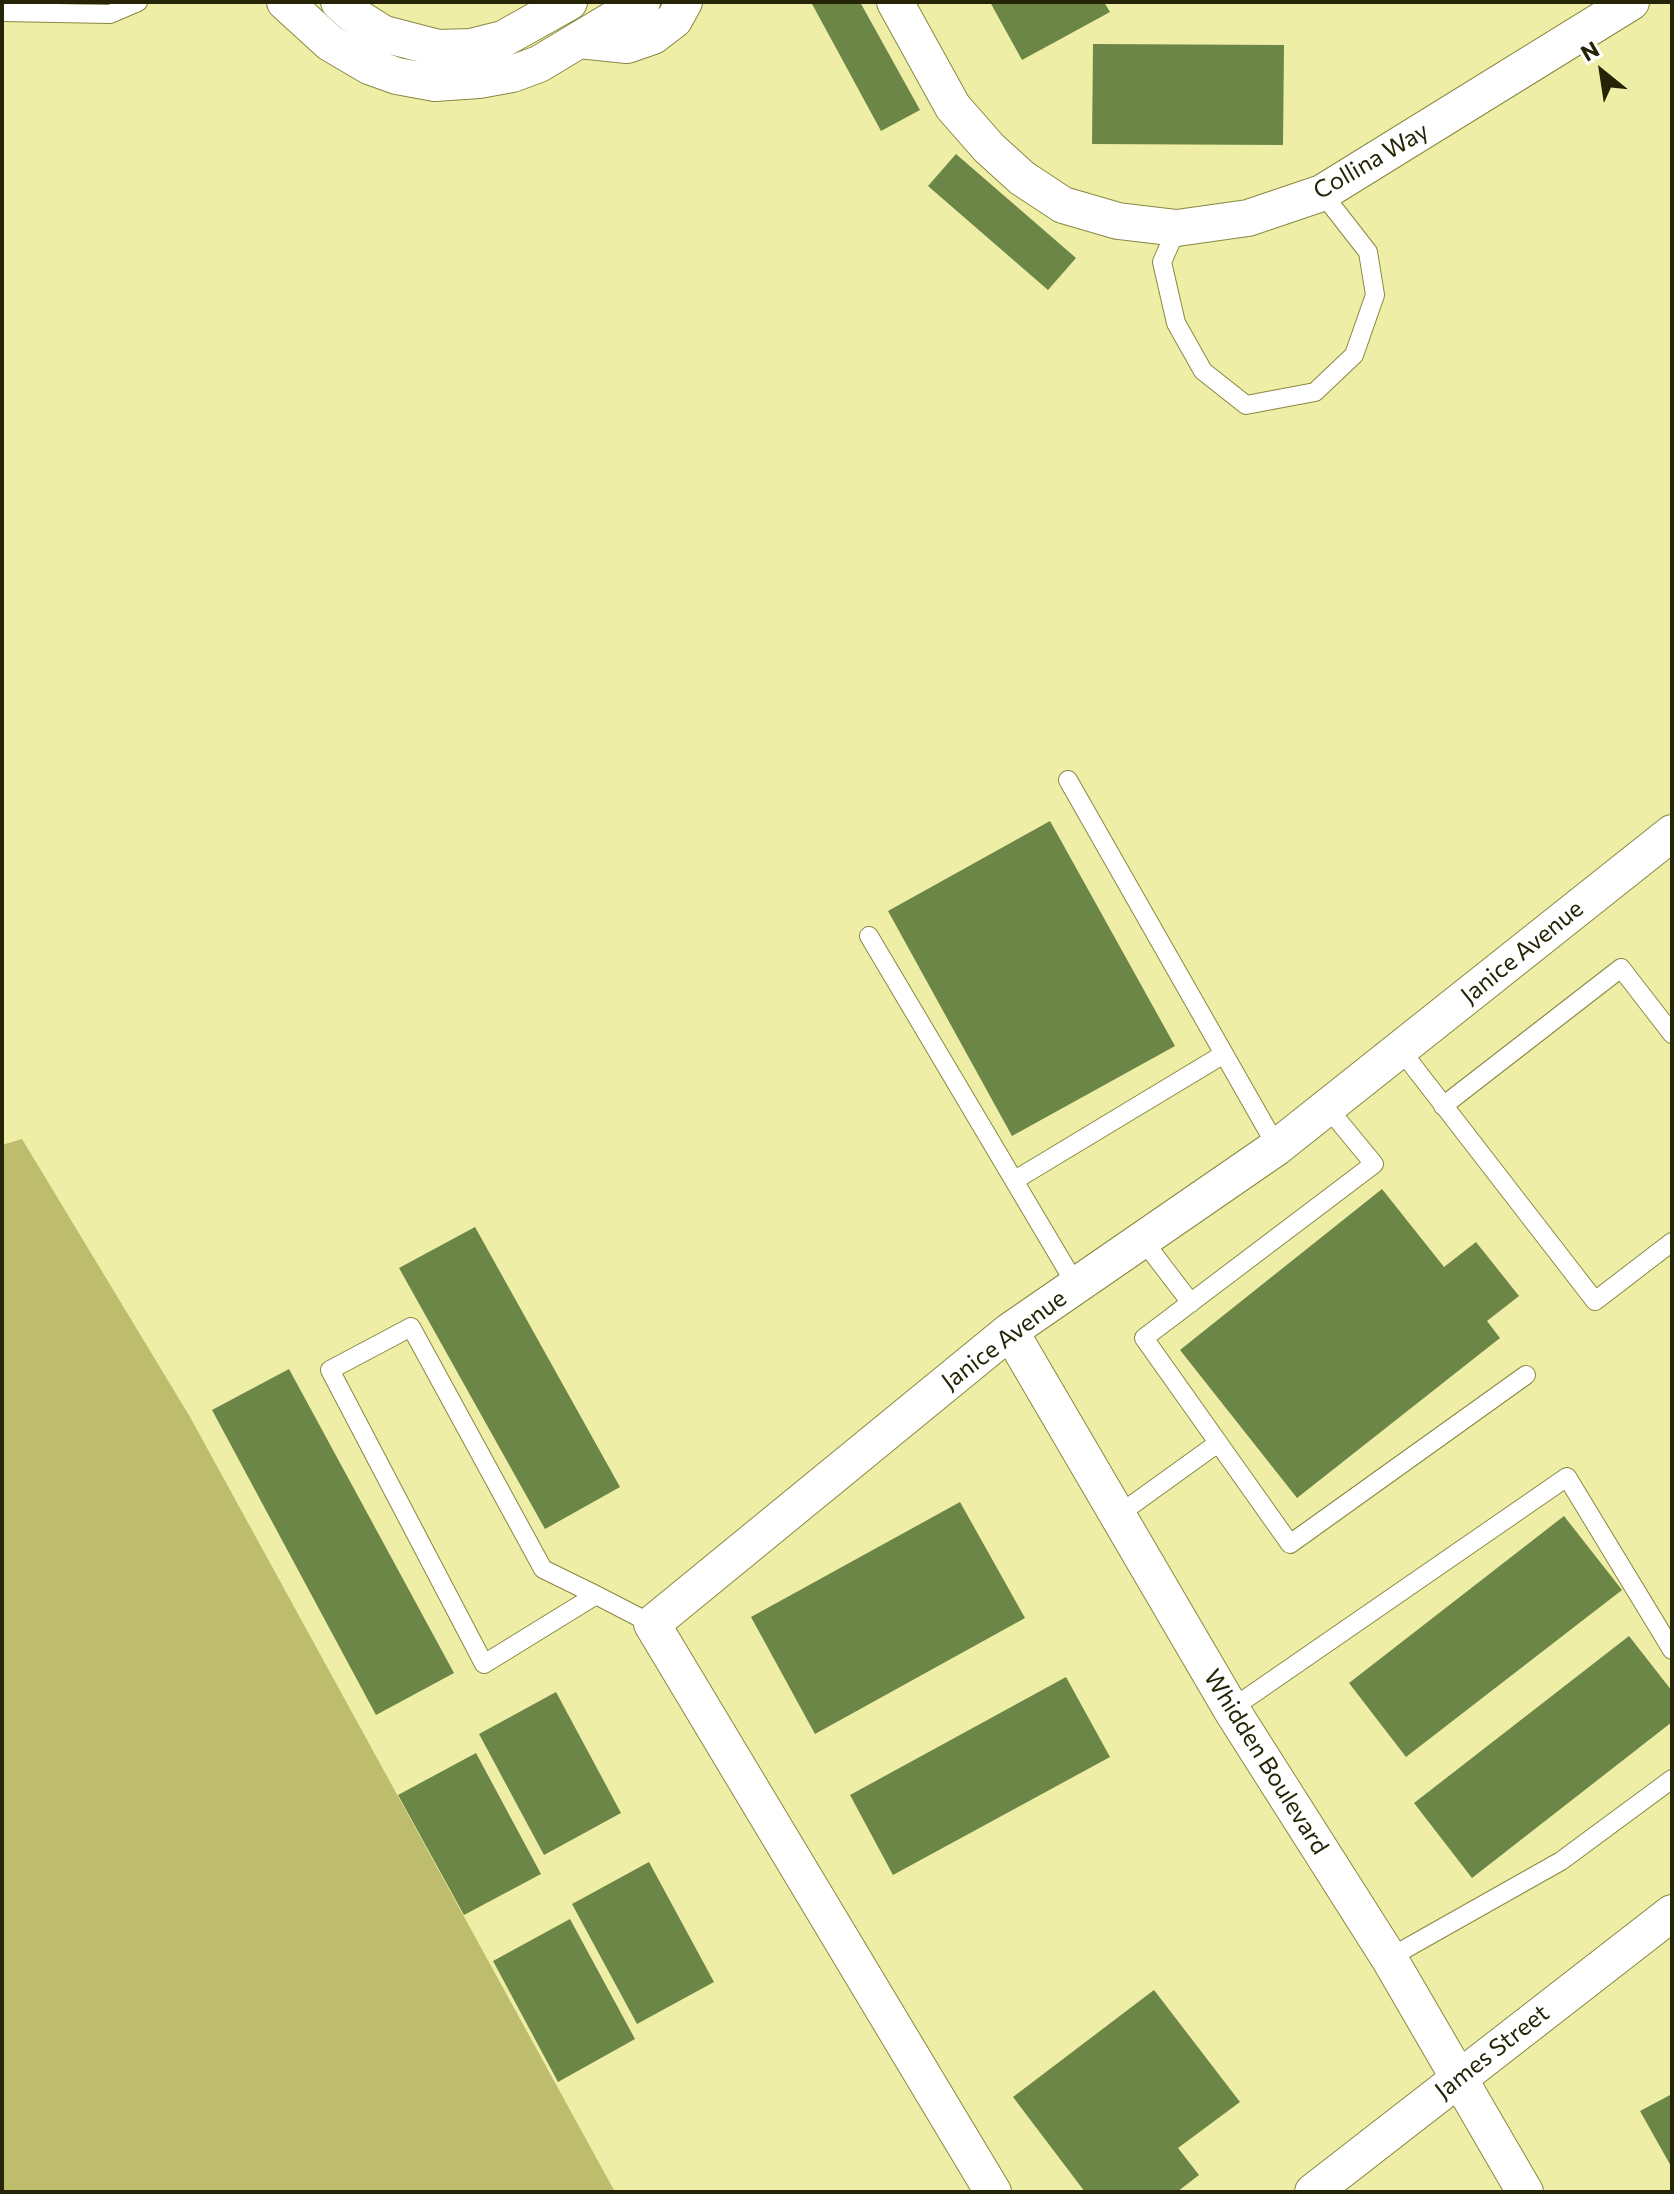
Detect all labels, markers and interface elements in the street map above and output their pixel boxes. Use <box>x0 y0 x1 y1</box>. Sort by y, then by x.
north arrow <box>1562 32 1642 112</box>
text: N <box>1576 35 1604 67</box>
street label: Collina Way <box>1308 117 1434 205</box>
street label: Janice Avenue <box>1455 894 1589 1010</box>
street label: Janice Avenue <box>936 1284 1072 1396</box>
street label: Whidden Boulevard <box>1197 1664 1335 1860</box>
street label: James Street <box>1429 1999 1555 2105</box>

